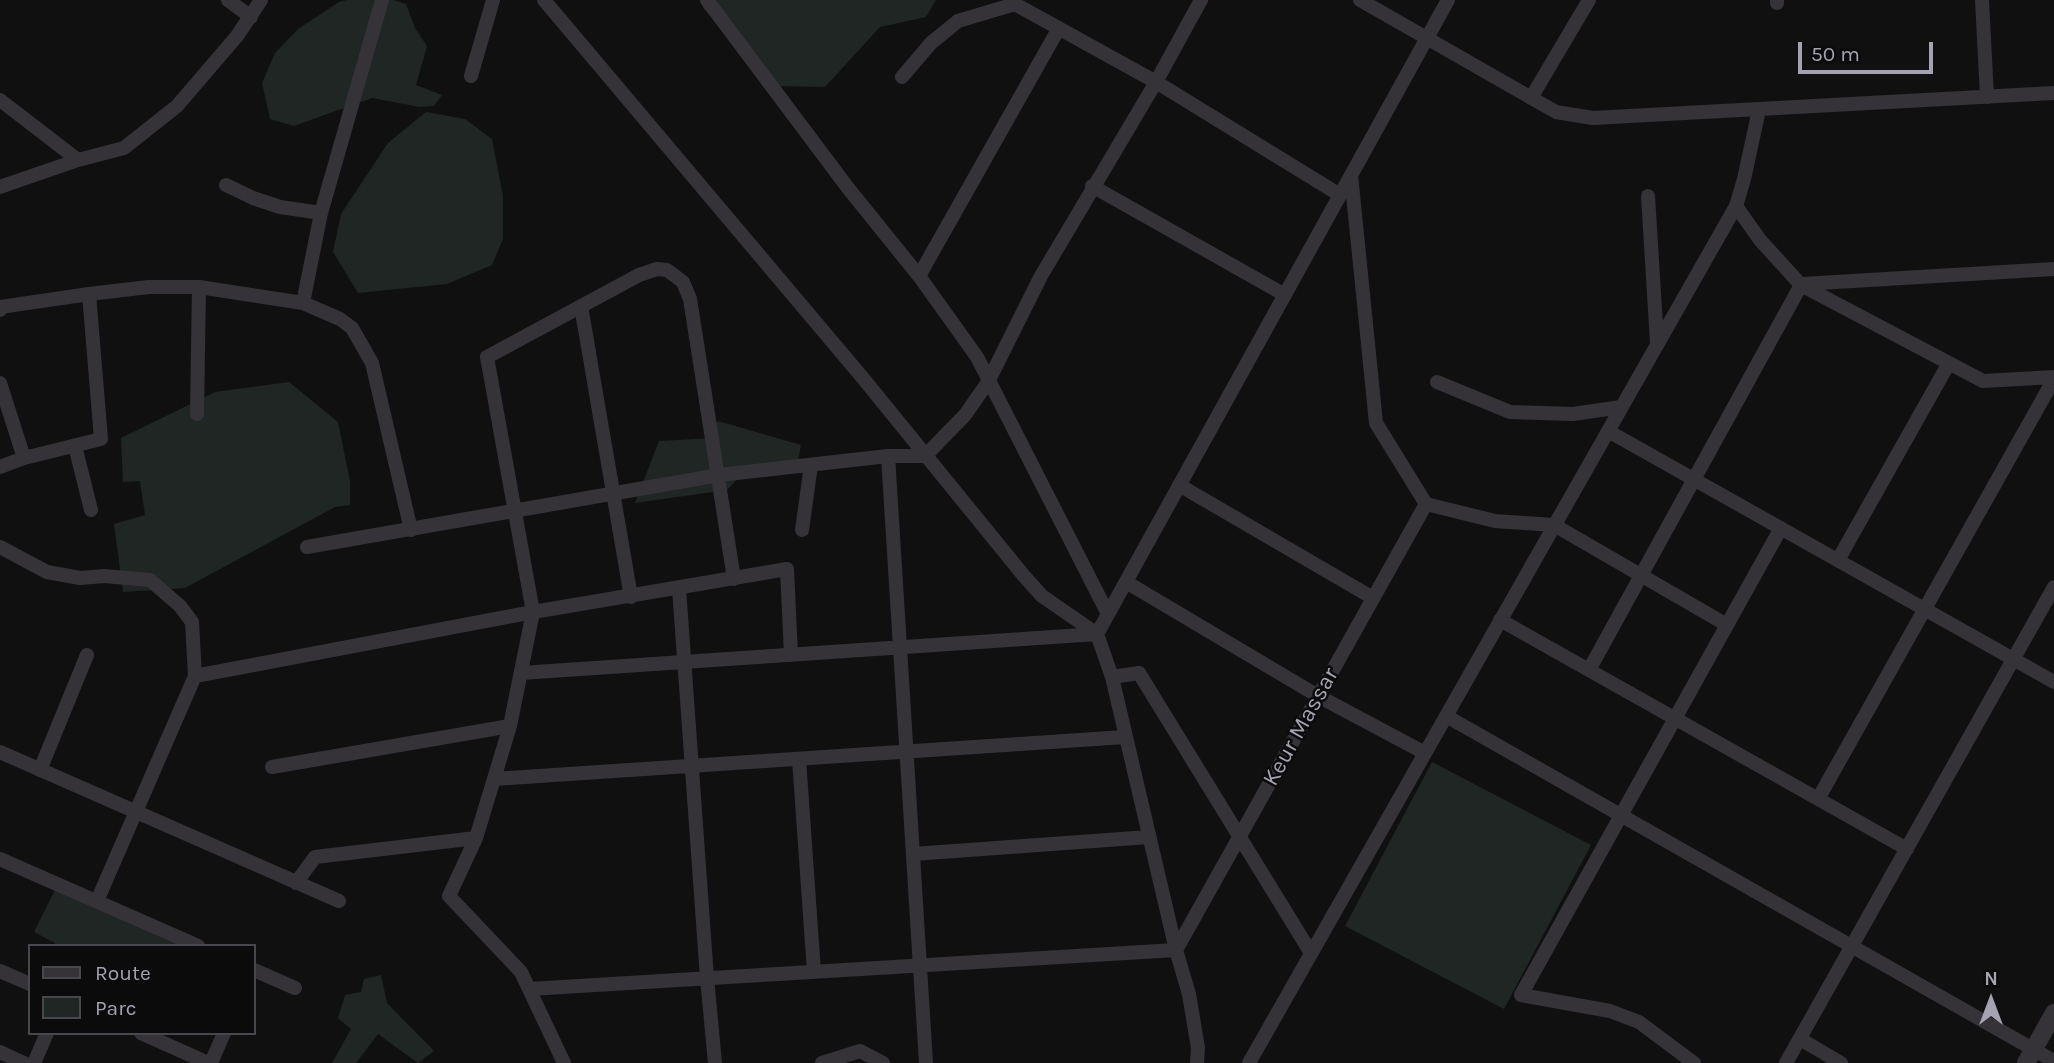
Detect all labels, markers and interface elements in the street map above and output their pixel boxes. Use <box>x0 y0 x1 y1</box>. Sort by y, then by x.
scale bar <box>1802 28 1937 72</box>
text: 50 m <box>1811 42 1860 66</box>
street label: Keur Massar <box>1257 663 1345 791</box>
legend <box>28 944 256 1035</box>
text: Route <box>95 961 151 985</box>
north arrow <box>1956 965 2026 1035</box>
text: N <box>1984 968 1998 990</box>
text: Parc <box>95 996 137 1020</box>

